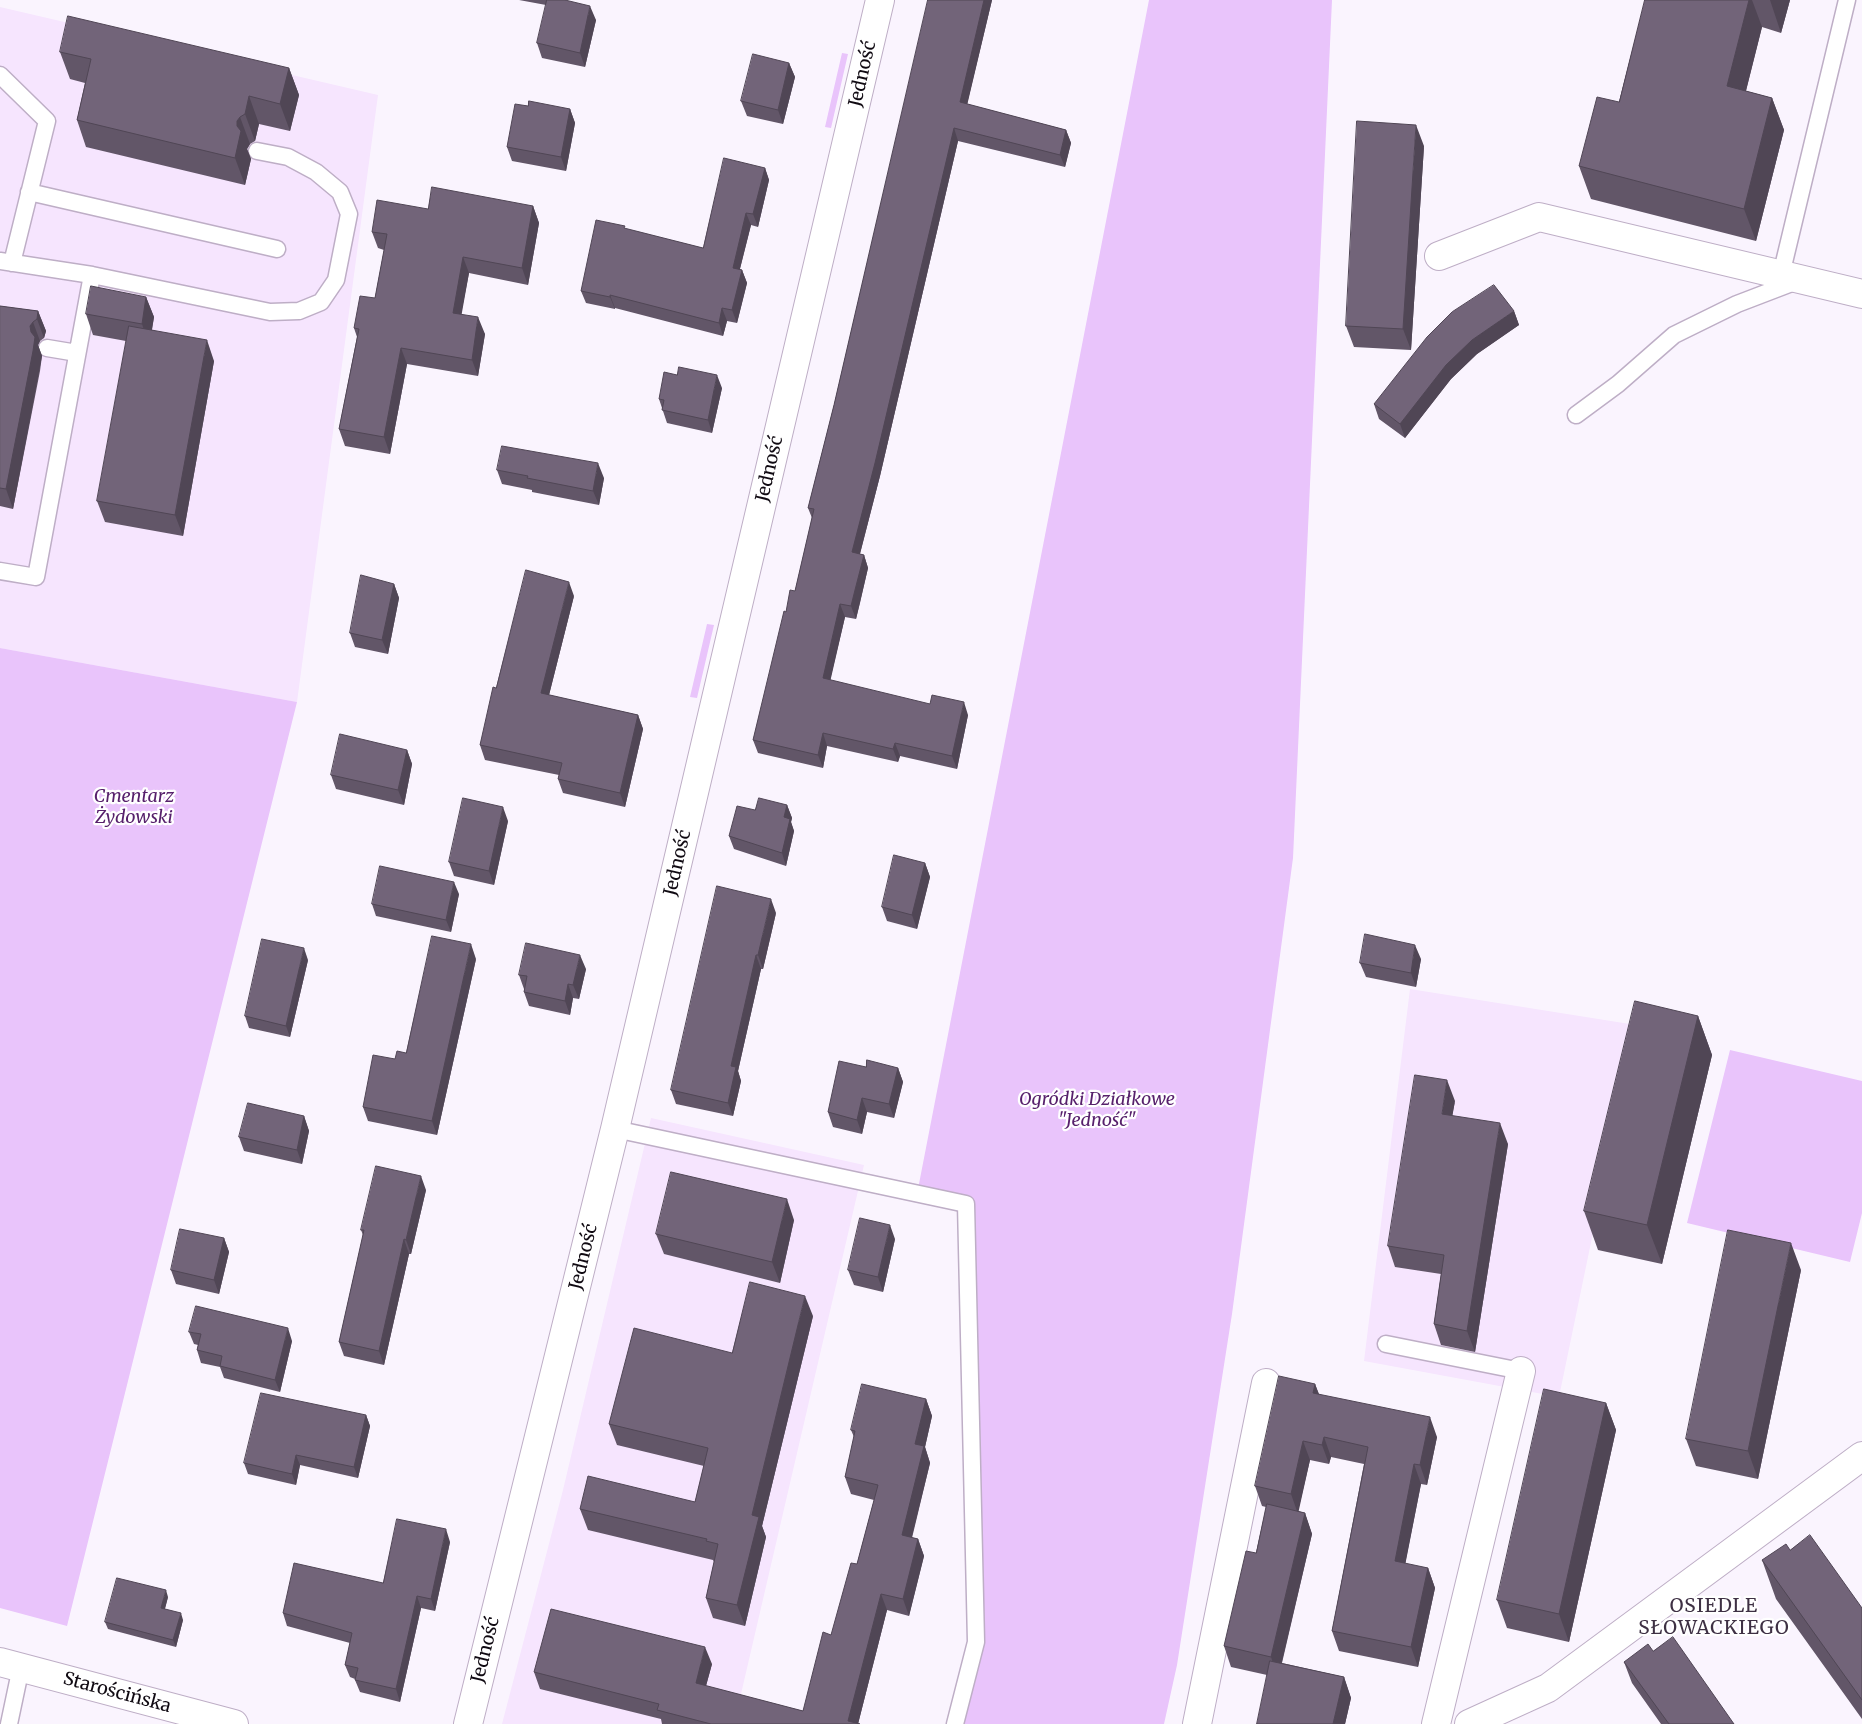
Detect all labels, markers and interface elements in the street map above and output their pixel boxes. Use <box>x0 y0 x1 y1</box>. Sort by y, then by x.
street label: Jedność <box>845 39 881 109</box>
street label: Jedność <box>752 434 788 504</box>
park label: Cmentarz Żydowski <box>94 786 174 829</box>
street label: Jedność <box>660 828 696 898</box>
park label: Ogródki Działkowe "Jedność" <box>1019 1089 1175 1132</box>
street label: Jedność <box>565 1222 603 1292</box>
district label: OSIEDLE SŁOWACKIEGO <box>1637 1596 1791 1640</box>
street label: Jedność <box>467 1615 505 1685</box>
street label: Starościńska <box>61 1668 173 1718</box>

